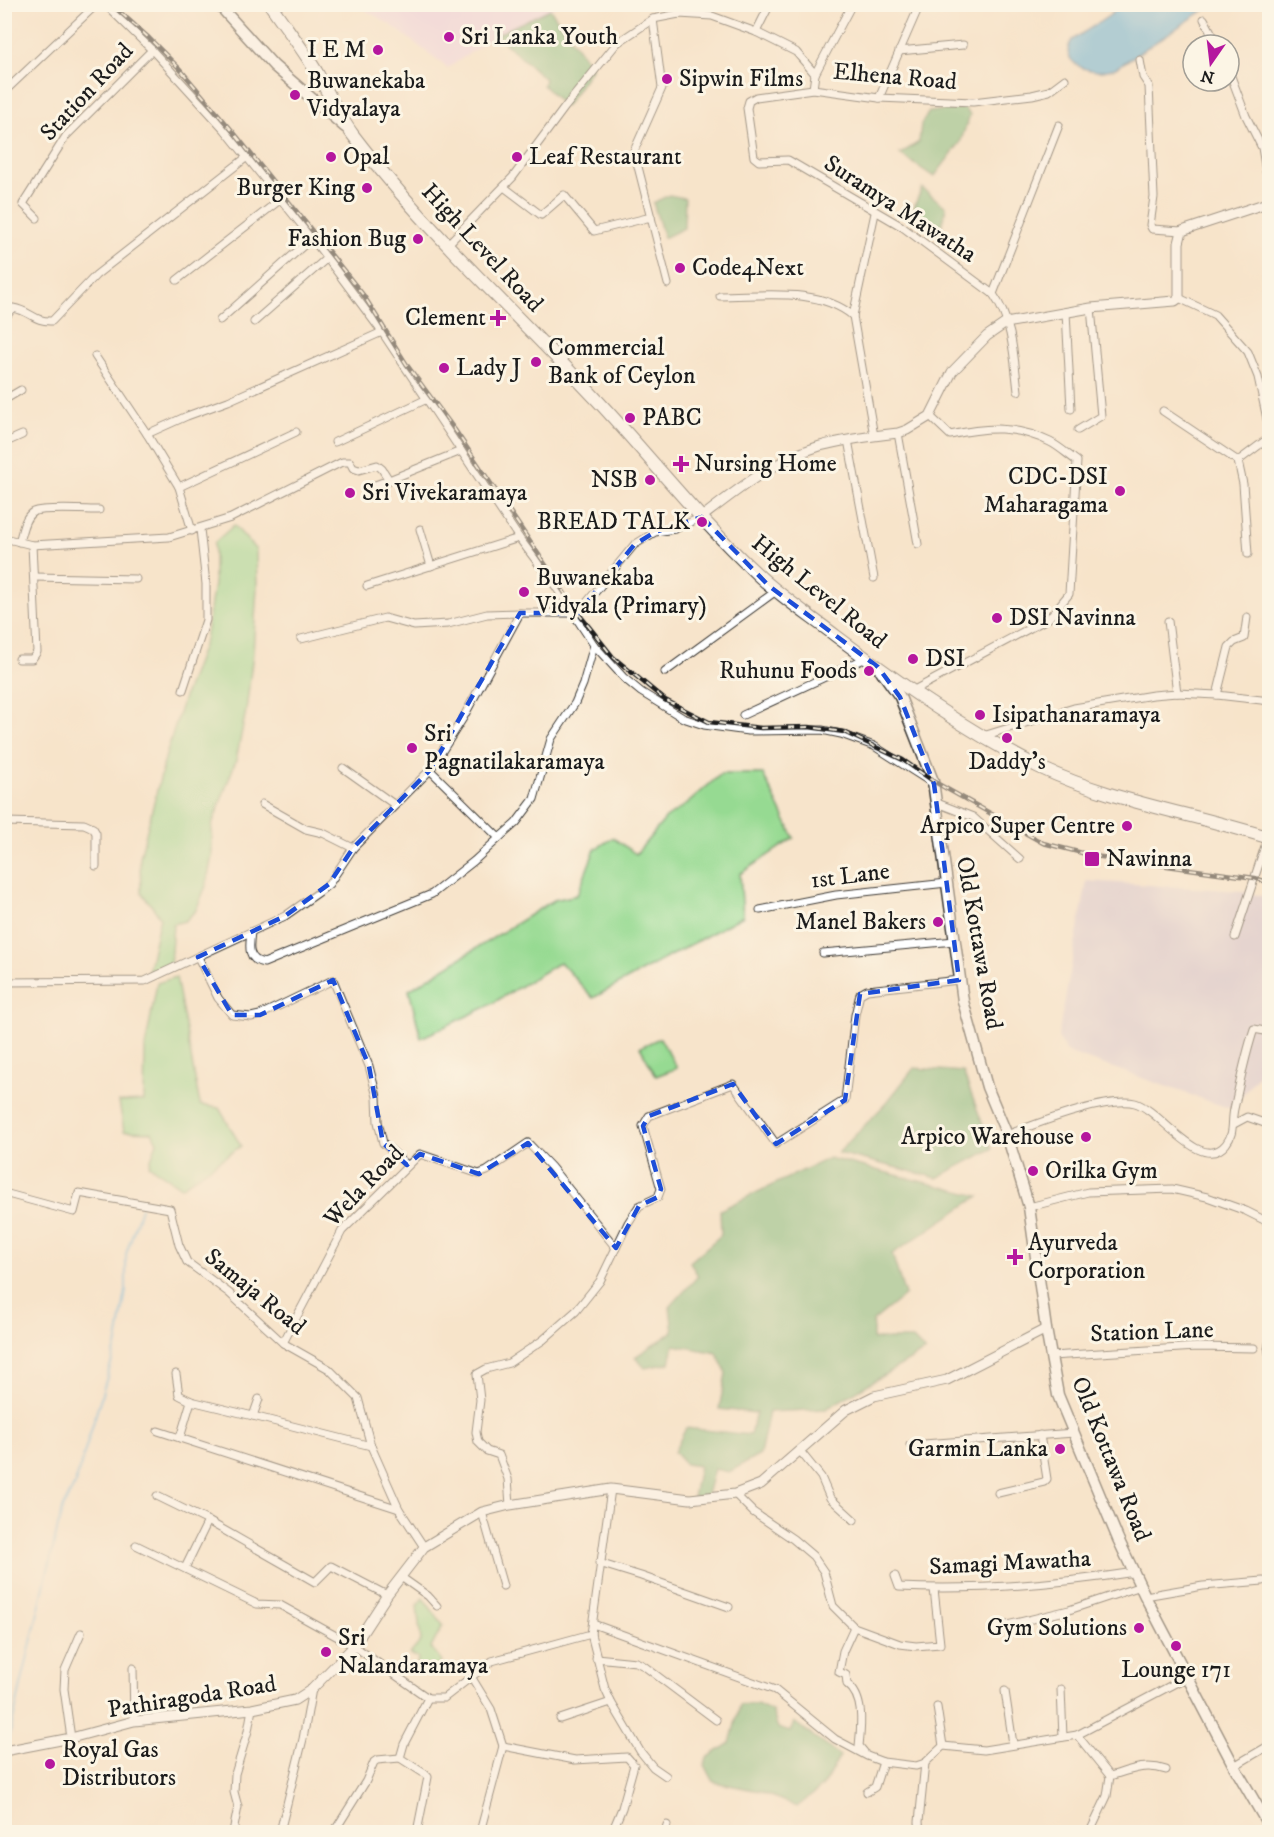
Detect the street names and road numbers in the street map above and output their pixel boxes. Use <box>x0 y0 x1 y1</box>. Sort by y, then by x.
street label: Station Road <box>34 37 140 147</box>
street label: Elhena Road <box>832 57 958 97</box>
street label: Suramya Mawatha <box>818 149 983 270</box>
street label: High Level Road <box>415 177 549 319</box>
street label: High Level Road <box>745 528 893 656</box>
street label: Old Kottawa Road <box>949 854 1009 1032</box>
street label: 1st Lane <box>809 856 891 896</box>
street label: Wela Road <box>317 1139 411 1234</box>
street label: Samaja Road <box>198 1242 312 1342</box>
street label: Station Lane <box>1090 1315 1214 1349</box>
street label: Old Kottawa Road <box>1064 1372 1158 1546</box>
street label: Samagi Mawatha <box>928 1544 1093 1582</box>
street label: Pathiragoda Road <box>106 1669 278 1725</box>

